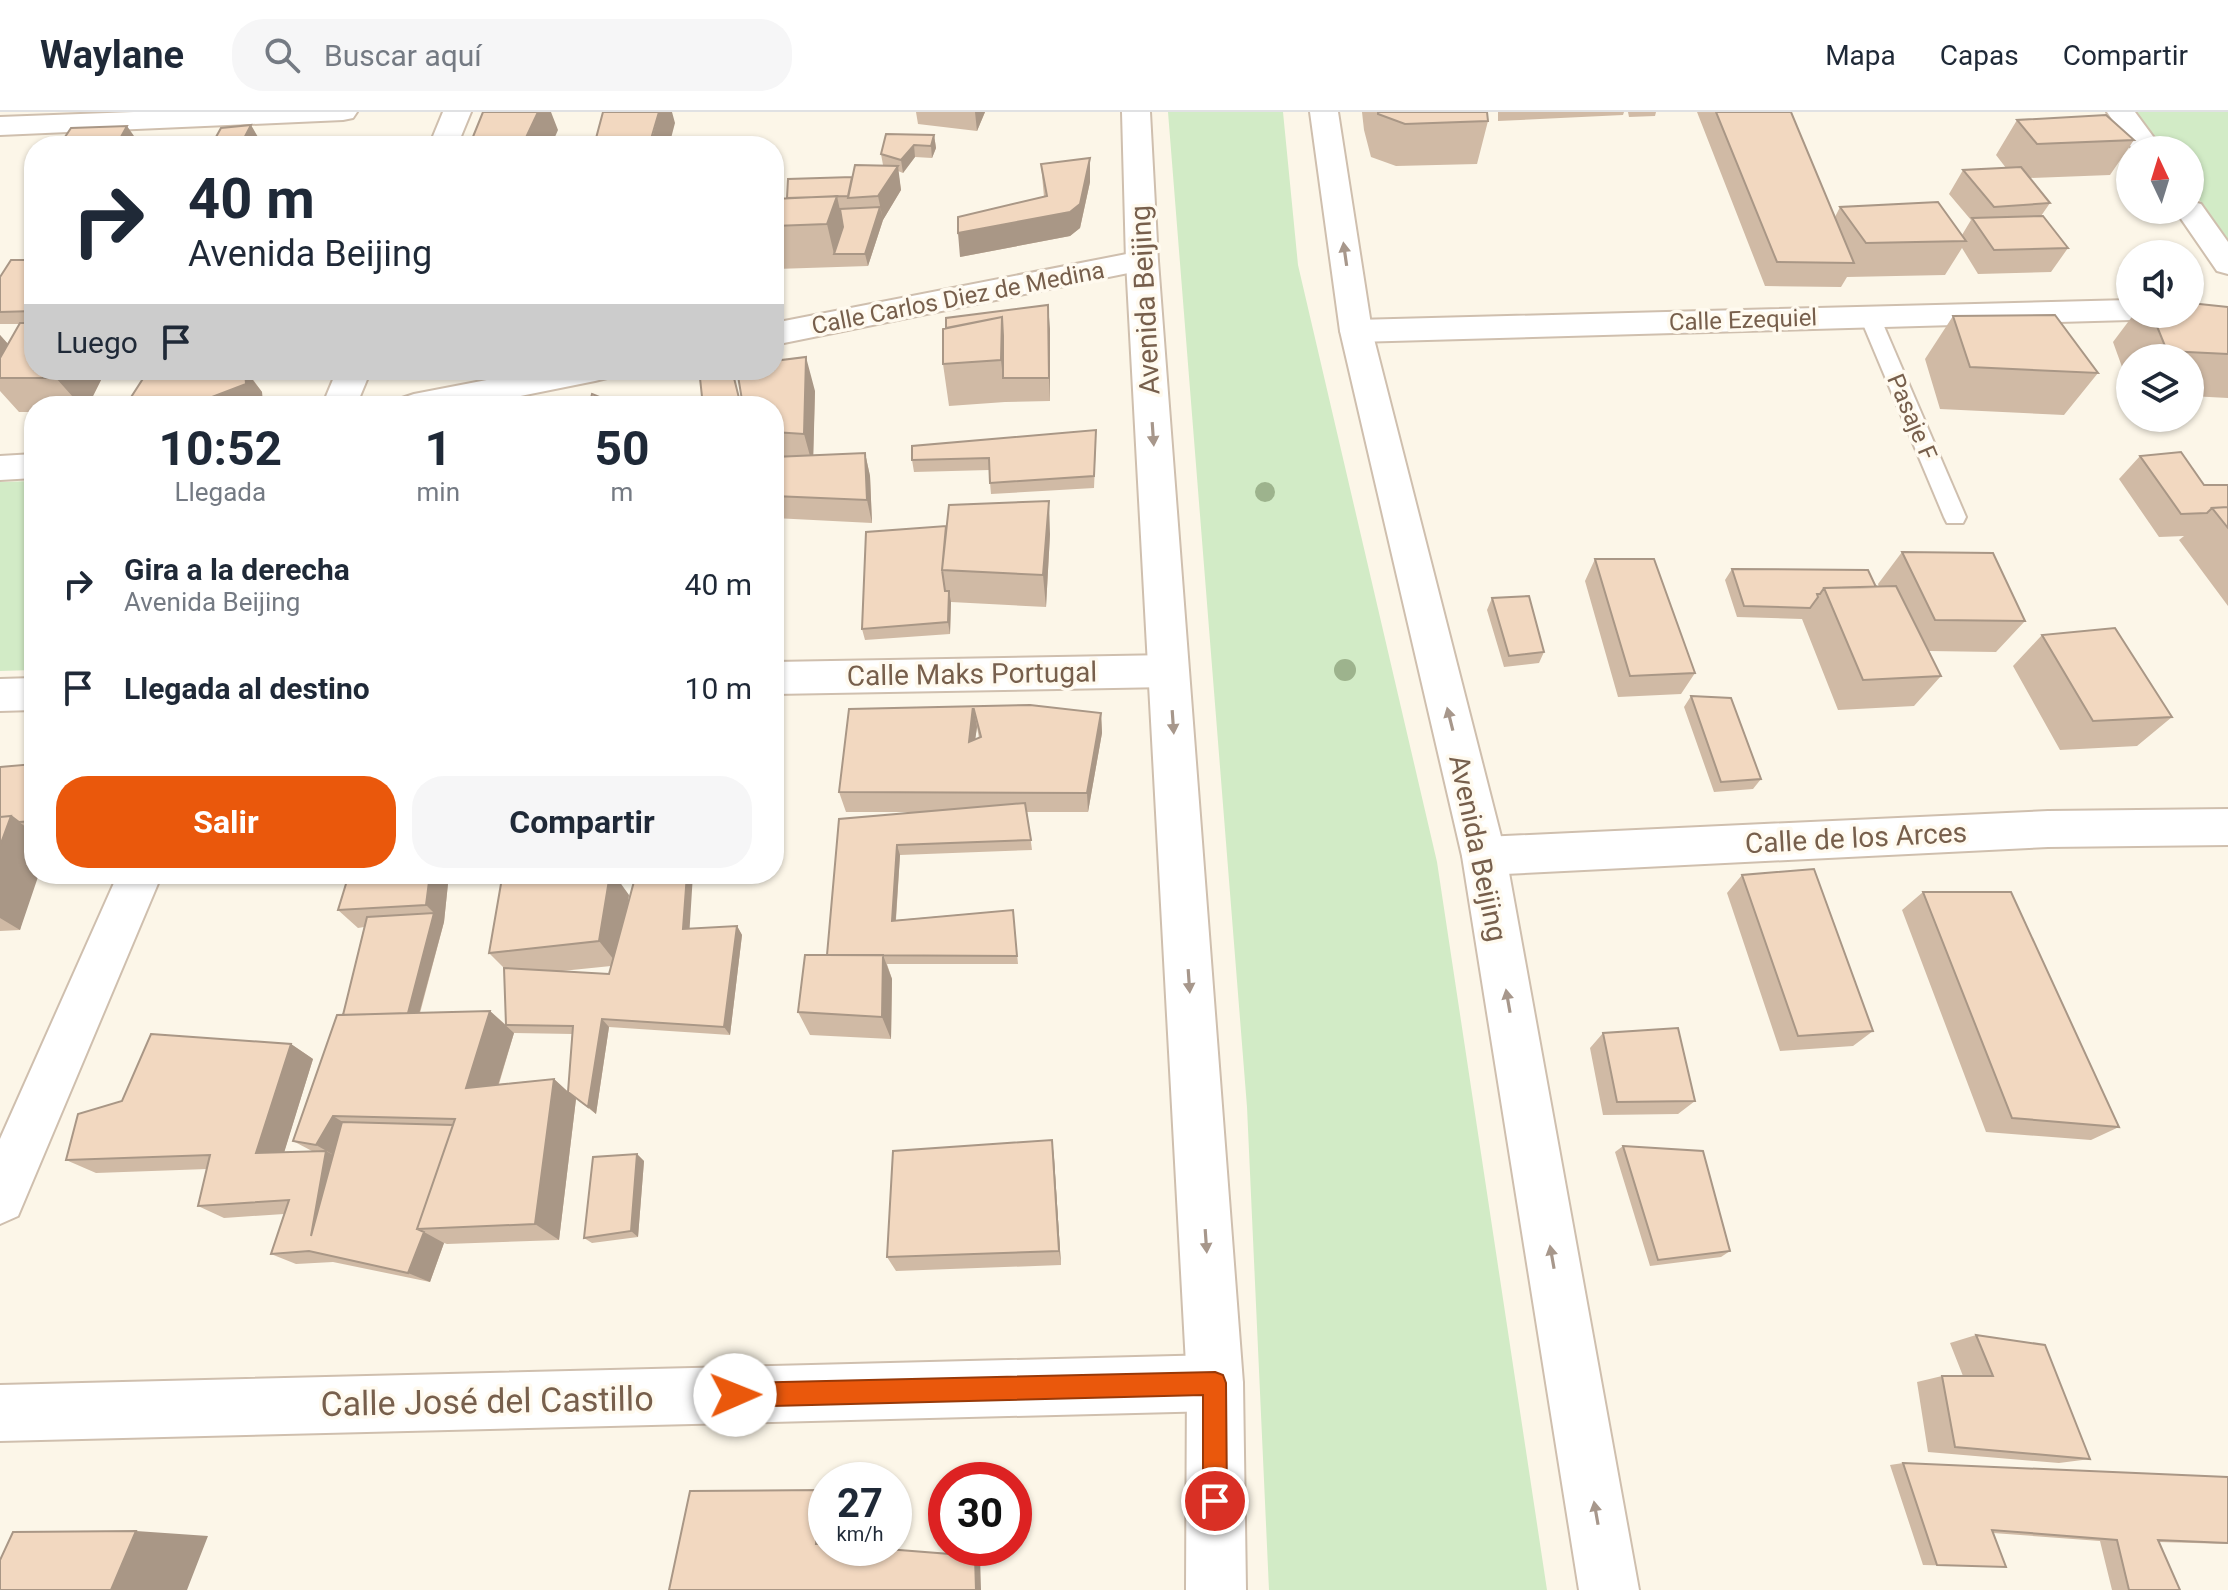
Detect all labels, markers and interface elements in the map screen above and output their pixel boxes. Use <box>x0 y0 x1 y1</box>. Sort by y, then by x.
search box <box>232 19 792 91</box>
text: Waylane <box>40 33 184 77</box>
icon: search <box>260 33 304 77</box>
text: Buscar aquí <box>324 38 482 73</box>
text: Mapa <box>1825 39 1896 72</box>
text: Capas <box>1940 39 2019 72</box>
text: Compartir <box>2063 39 2188 72</box>
north arrow <box>2116 136 2204 224</box>
map controls <box>2116 136 2204 432</box>
text: 40 m <box>188 166 315 232</box>
icon: right <box>56 168 160 272</box>
street label: Avenida Beijing <box>1124 204 1166 396</box>
text: Avenida Beijing <box>188 233 432 275</box>
button: sound <box>2116 240 2204 328</box>
one-way arrow <box>1338 241 1351 266</box>
street label: Calle Carlos Diez de Medina <box>809 256 1107 340</box>
street label: Calle Ezequiel <box>1668 303 1818 337</box>
icon: arrive <box>154 320 198 364</box>
text: Luego <box>56 325 138 360</box>
button: layers <box>2116 344 2204 432</box>
street label: Pasaje F <box>1881 370 1943 464</box>
text: 10:52 <box>158 420 282 477</box>
text: 1 <box>425 420 452 477</box>
text: 50 <box>594 420 650 477</box>
one-way arrow <box>1147 422 1160 447</box>
text: Llegada <box>174 477 266 507</box>
text: min <box>417 477 460 507</box>
text: m <box>611 477 633 507</box>
text: Gira a la derecha <box>124 552 350 587</box>
icon: right <box>56 562 100 606</box>
text: 40 m <box>685 567 752 602</box>
text: Avenida Beijing <box>124 587 300 617</box>
street label: Calle Maks Portugal <box>847 655 1097 693</box>
icon: arrive <box>56 666 100 710</box>
text: Llegada al destino <box>124 671 370 706</box>
text: 10 m <box>685 671 752 706</box>
one-way arrow <box>1444 706 1456 731</box>
one-way arrow <box>1166 710 1179 735</box>
street label: Avenida Beijing <box>1442 752 1514 944</box>
button: Salir <box>56 776 396 868</box>
button: Compartir <box>412 776 752 868</box>
street label: Calle de los Arces <box>1744 816 1968 860</box>
one-way arrow <box>1183 969 1196 994</box>
one-way arrow <box>1502 988 1514 1013</box>
one-way arrow <box>1199 1229 1212 1254</box>
one-way arrow <box>1545 1244 1558 1269</box>
position arrow <box>693 1353 777 1437</box>
street label: Calle José del Castillo <box>320 1378 654 1424</box>
speed limit sign: 30 <box>928 1462 1032 1566</box>
pin <box>1181 1467 1249 1535</box>
icon: arrive <box>1193 1479 1237 1523</box>
text: 27 <box>837 1480 883 1527</box>
one-way arrow <box>1589 1500 1601 1525</box>
text: km/h <box>837 1522 883 1546</box>

